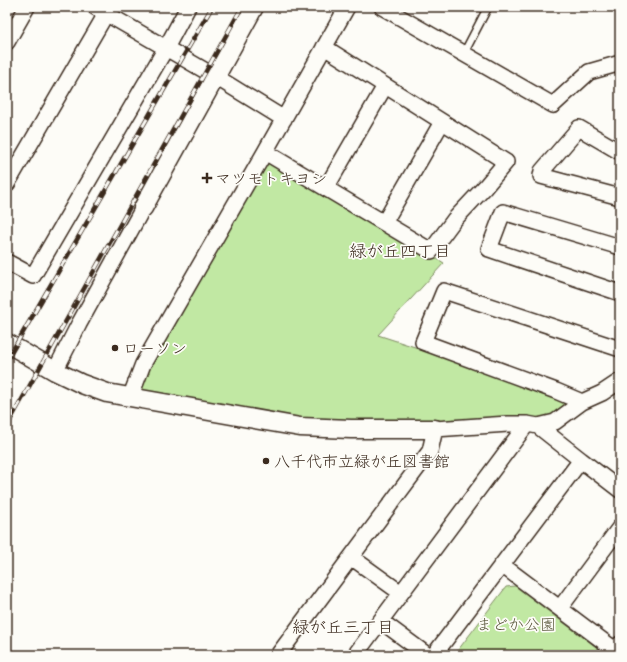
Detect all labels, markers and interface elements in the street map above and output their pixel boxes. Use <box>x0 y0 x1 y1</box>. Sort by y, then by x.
place label: マツモトキヨシ <box>215 169 327 189</box>
marker: マツモトキヨシ <box>202 173 212 183</box>
district label: 緑が丘四丁目 <box>349 241 451 262</box>
place label: ローソン <box>123 339 187 359</box>
marker: ローソン <box>110 343 120 353</box>
place label: 八千代市立緑が丘図書館 <box>274 452 450 472</box>
marker: 八千代市立緑が丘図書館 <box>261 456 271 466</box>
park label: まどか公園 <box>476 615 556 635</box>
district label: 緑が丘三丁目 <box>292 617 394 638</box>

